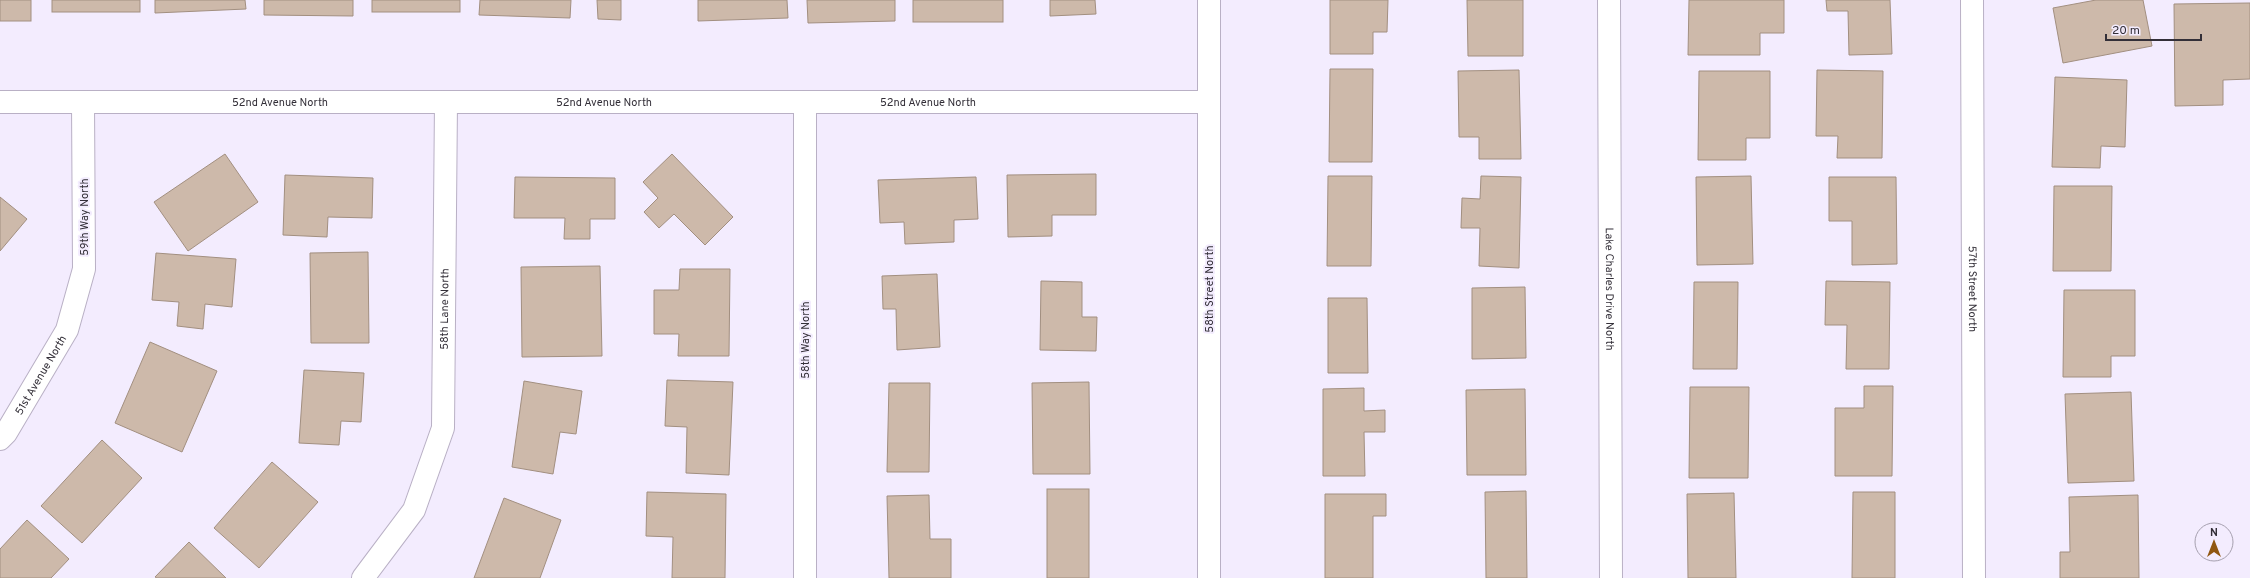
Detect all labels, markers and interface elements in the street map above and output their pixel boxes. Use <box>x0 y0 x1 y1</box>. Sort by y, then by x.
scale bar <box>2106 16 2201 42</box>
text: 20 m <box>2112 23 2140 39</box>
street label: 52nd Avenue North <box>232 96 328 110</box>
street label: 52nd Avenue North <box>556 96 652 110</box>
street label: 52nd Avenue North <box>880 96 976 110</box>
street label: 59th Way North <box>78 178 92 256</box>
street label: Lake Charles Drive North <box>1602 227 1616 351</box>
street label: 58th Street North <box>1203 245 1217 333</box>
street label: 57th Street North <box>1965 246 1979 332</box>
street label: 58th Lane North <box>438 268 452 350</box>
street label: 58th Way North <box>799 301 813 379</box>
street label: 51st Avenue North <box>12 333 70 418</box>
north arrow <box>2194 522 2234 562</box>
text: N <box>2210 526 2218 540</box>

